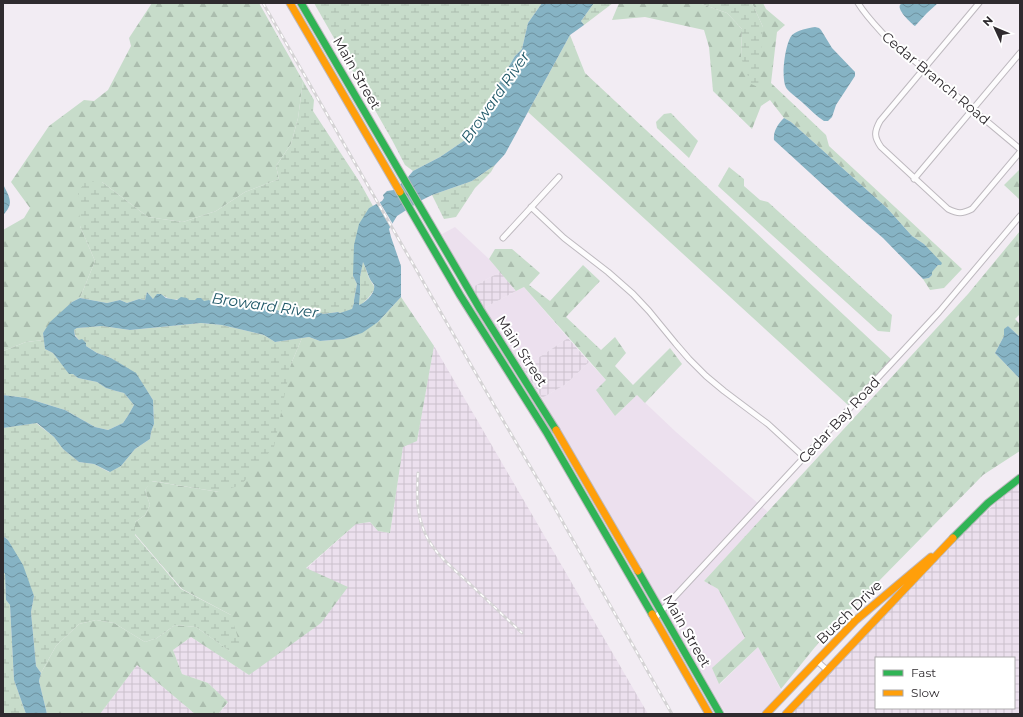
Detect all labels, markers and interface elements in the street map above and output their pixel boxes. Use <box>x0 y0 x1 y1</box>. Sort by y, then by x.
north arrow <box>975 8 1015 48</box>
text: N <box>980 13 996 29</box>
street label: Cedar Branch Road <box>878 27 994 129</box>
street label: Main Street <box>329 33 385 113</box>
water label: Broward River <box>456 47 534 146</box>
water label: Broward River <box>211 288 320 322</box>
street label: Main Street <box>492 312 552 390</box>
street label: Cedar Bay Road <box>794 373 884 467</box>
street label: Busch Drive <box>812 576 886 648</box>
street label: Main Street <box>659 591 715 671</box>
legend <box>875 657 1015 709</box>
text: Fast <box>911 665 936 680</box>
text: Slow <box>911 685 940 700</box>

